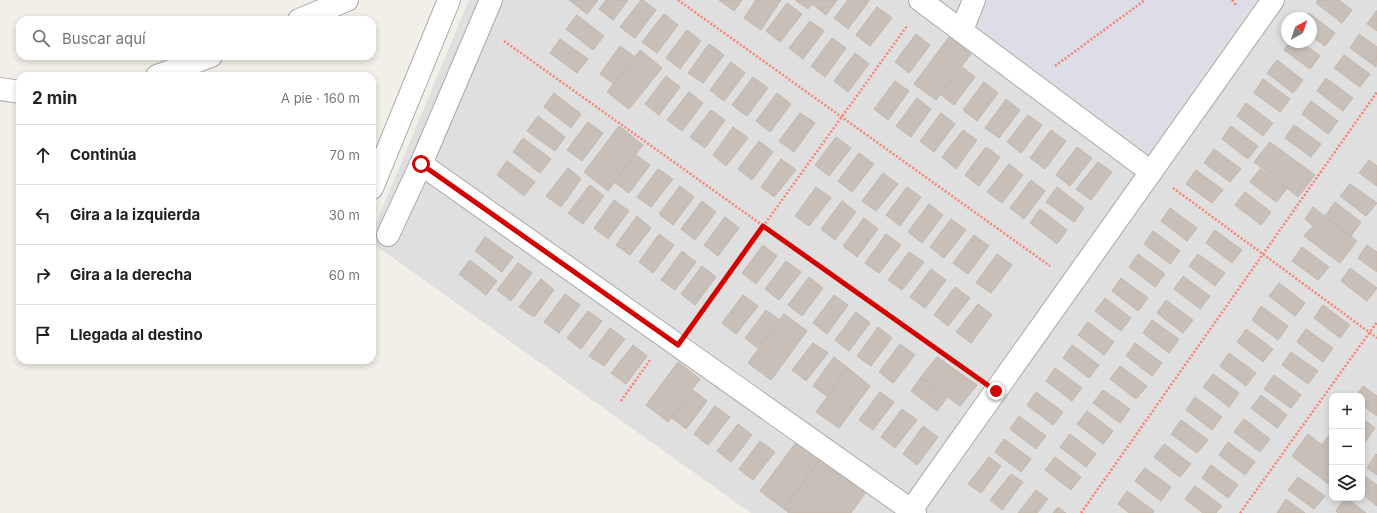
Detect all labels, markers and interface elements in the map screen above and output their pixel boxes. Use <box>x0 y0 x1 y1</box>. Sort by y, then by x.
north arrow <box>1281 12 1317 48</box>
search box <box>16 16 376 60</box>
icon: search <box>30 27 52 49</box>
text: Buscar aquí <box>62 29 146 48</box>
text: 2 min <box>32 88 77 108</box>
text: A pie · 160 m <box>281 90 360 106</box>
icon: ahead <box>32 144 54 166</box>
text: Continúa <box>70 145 137 164</box>
text: 70 m <box>330 147 360 163</box>
route start <box>412 155 430 173</box>
icon: left <box>32 204 54 226</box>
text: Gira a la izquierda <box>70 205 200 224</box>
text: 30 m <box>329 207 360 223</box>
icon: right <box>32 264 54 286</box>
text: Gira a la derecha <box>70 265 192 284</box>
text: 60 m <box>329 267 360 283</box>
icon: arrive <box>32 324 54 346</box>
text: Llegada al destino <box>70 325 203 344</box>
route end <box>987 382 1005 400</box>
map controls <box>1329 393 1365 501</box>
button: + <box>1329 393 1365 429</box>
button: − <box>1329 429 1365 465</box>
button: layers <box>1329 465 1365 501</box>

